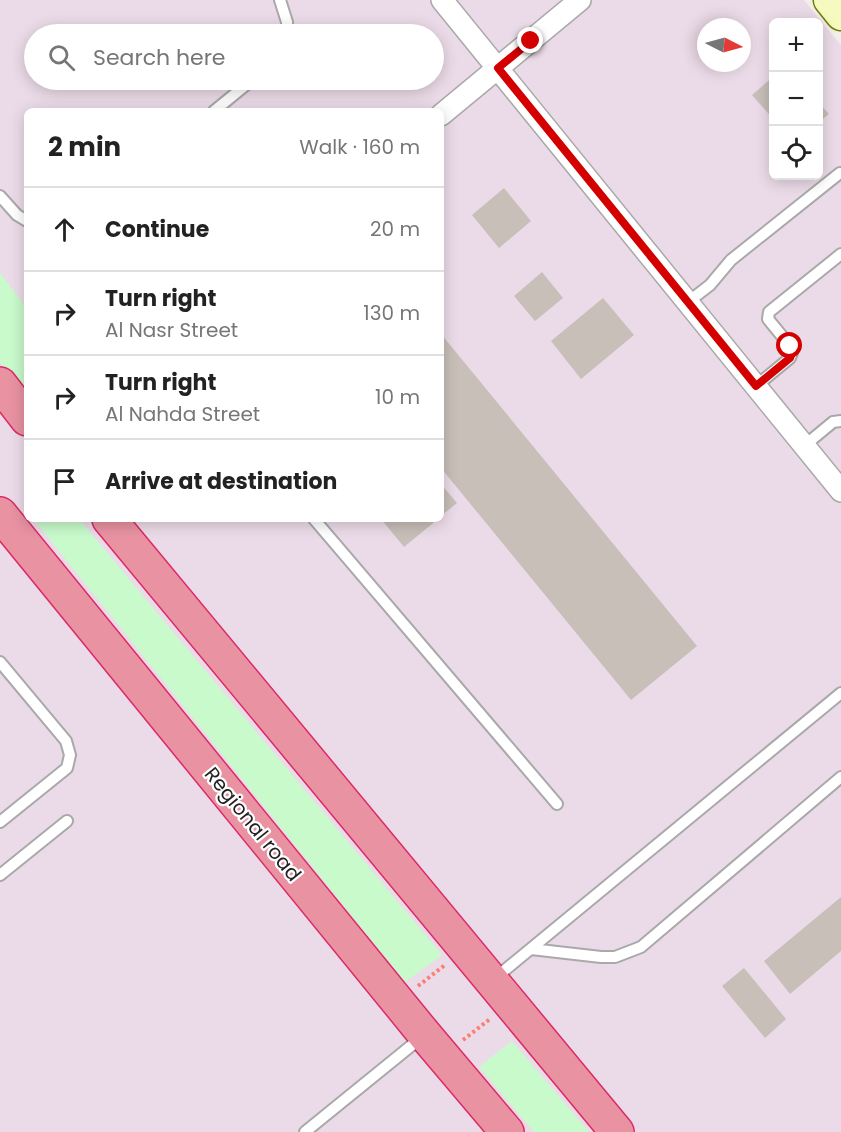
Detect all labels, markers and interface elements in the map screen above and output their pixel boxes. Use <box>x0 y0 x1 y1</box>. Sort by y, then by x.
north arrow <box>697 18 751 72</box>
map controls <box>769 18 823 180</box>
button: + <box>769 18 823 72</box>
search box <box>24 24 444 90</box>
route end <box>517 27 543 53</box>
icon: search <box>45 41 78 74</box>
text: Search here <box>93 42 226 73</box>
button: − <box>769 72 823 126</box>
button: locate <box>769 126 823 180</box>
text: 2 min <box>48 129 121 165</box>
text: Walk · 160 m <box>299 133 420 161</box>
icon: ahead <box>48 213 81 246</box>
text: Continue <box>105 214 209 245</box>
text: 20 m <box>370 215 420 243</box>
text: Turn right <box>105 283 216 314</box>
icon: right <box>48 297 81 330</box>
text: 130 m <box>363 299 420 327</box>
text: Al Nasr Street <box>105 316 238 344</box>
route start <box>776 332 802 358</box>
text: Turn right <box>105 367 216 398</box>
icon: right <box>48 381 81 414</box>
text: 10 m <box>375 383 420 411</box>
text: Al Nahda Street <box>105 400 260 428</box>
icon: arrive <box>48 465 81 498</box>
text: Arrive at destination <box>105 466 337 497</box>
street label: Regional road <box>198 761 308 887</box>

